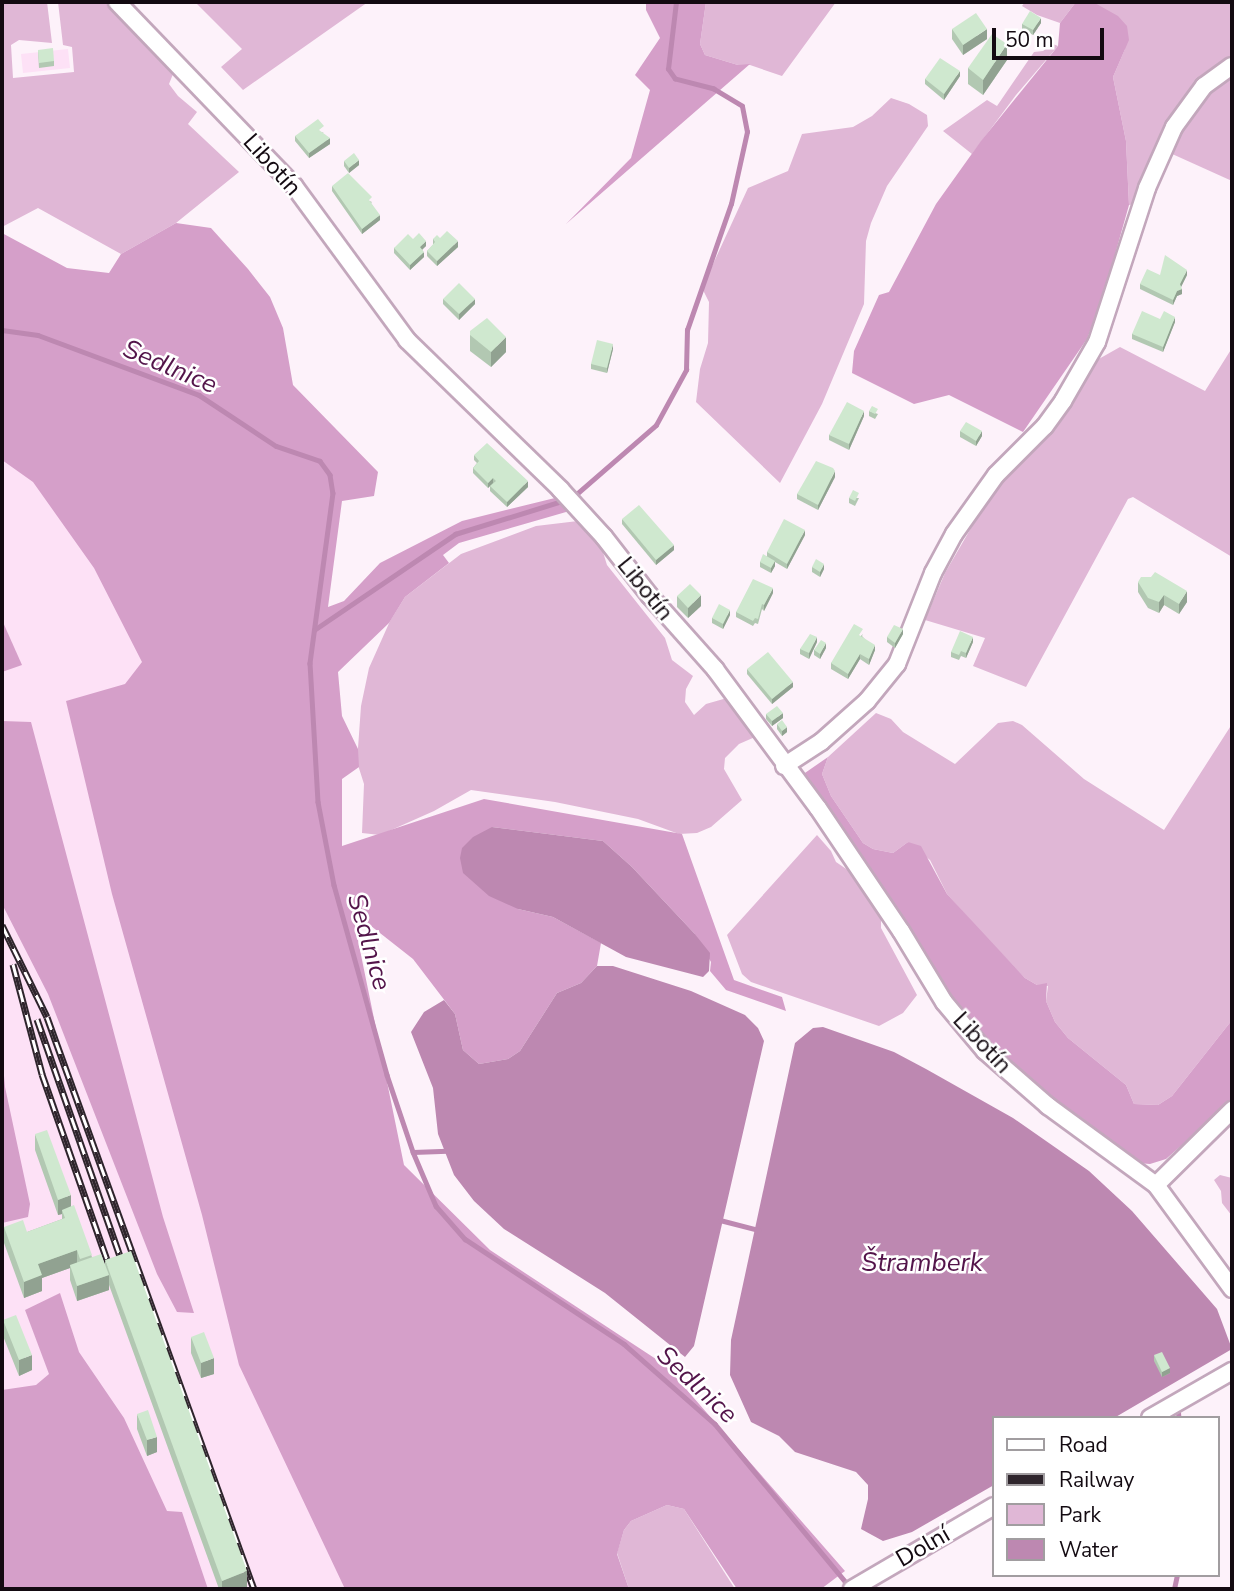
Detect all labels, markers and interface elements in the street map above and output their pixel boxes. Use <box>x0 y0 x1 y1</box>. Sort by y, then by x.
scale bar <box>996 14 1108 58</box>
text: 50 m <box>1005 26 1054 54</box>
street label: Libotín <box>237 128 307 202</box>
water label: Sedlnice <box>118 333 222 401</box>
street label: Libotín <box>611 551 679 627</box>
water label: Sedlnice <box>340 890 398 994</box>
street label: Libotín <box>946 1006 1018 1080</box>
water label: Štramberk <box>861 1247 983 1279</box>
water label: Sedlnice <box>650 1340 744 1430</box>
legend <box>992 1416 1220 1577</box>
text: Road <box>1059 1431 1108 1459</box>
text: Railway <box>1059 1466 1134 1494</box>
text: Park <box>1059 1501 1101 1529</box>
street label: Dolní <box>891 1520 955 1574</box>
text: Water <box>1059 1536 1118 1564</box>

